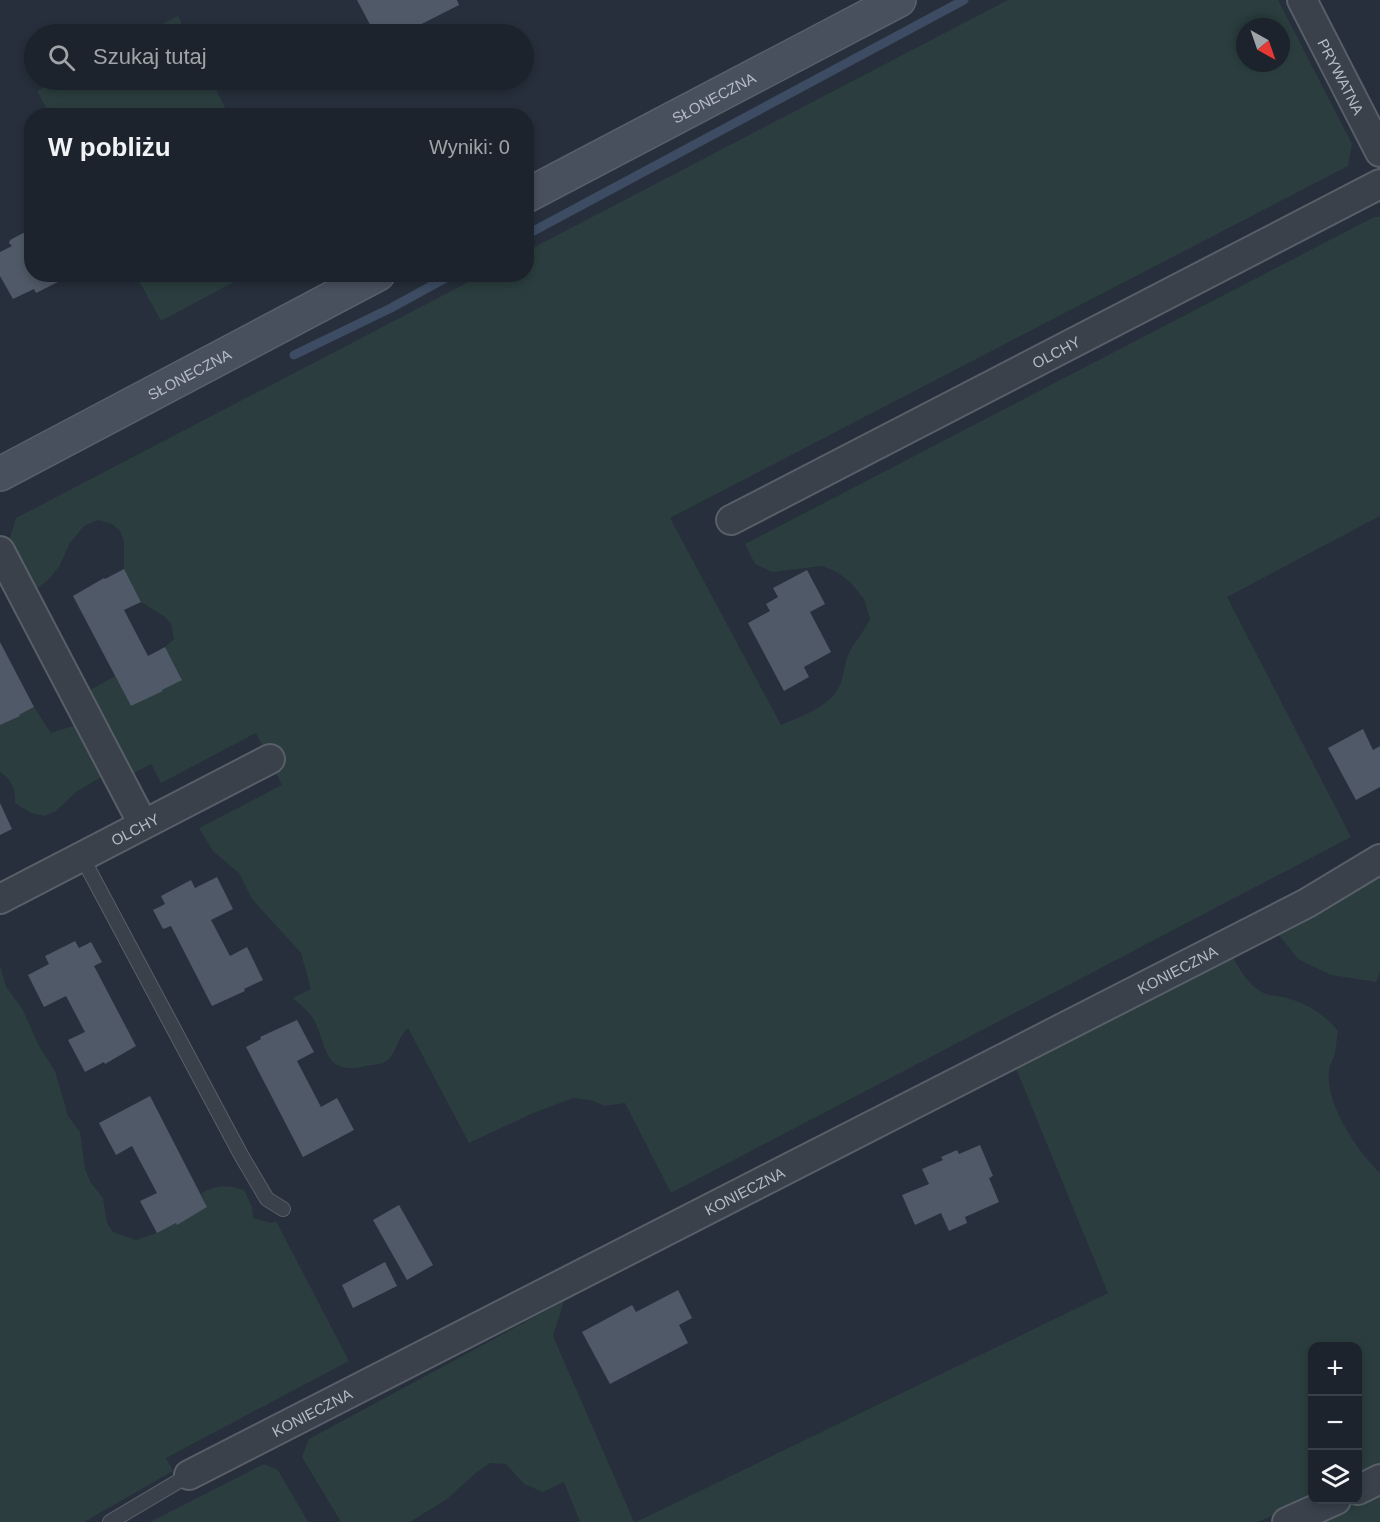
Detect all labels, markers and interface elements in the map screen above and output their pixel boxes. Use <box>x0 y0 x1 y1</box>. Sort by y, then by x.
north arrow <box>1236 18 1290 72</box>
search box <box>24 24 534 90</box>
street label: PRYWATNA <box>1315 36 1368 117</box>
icon: search <box>45 41 78 74</box>
text: Szukaj tutaj <box>93 44 207 69</box>
street label: SŁONECZNA <box>669 69 758 126</box>
text: W pobliżu <box>48 132 171 162</box>
text: Wyniki: 0 <box>429 136 510 158</box>
street label: OLCHY <box>1029 332 1083 371</box>
street label: SŁONECZNA <box>145 345 234 403</box>
street label: OLCHY <box>108 810 162 848</box>
street label: KONIECZNA <box>1134 942 1220 997</box>
street label: KONIECZNA <box>702 1163 787 1218</box>
map controls <box>1308 1342 1362 1504</box>
button: + <box>1308 1342 1362 1396</box>
street label: KONIECZNA <box>269 1385 355 1440</box>
button: − <box>1308 1396 1362 1450</box>
button: layers <box>1308 1450 1362 1504</box>

